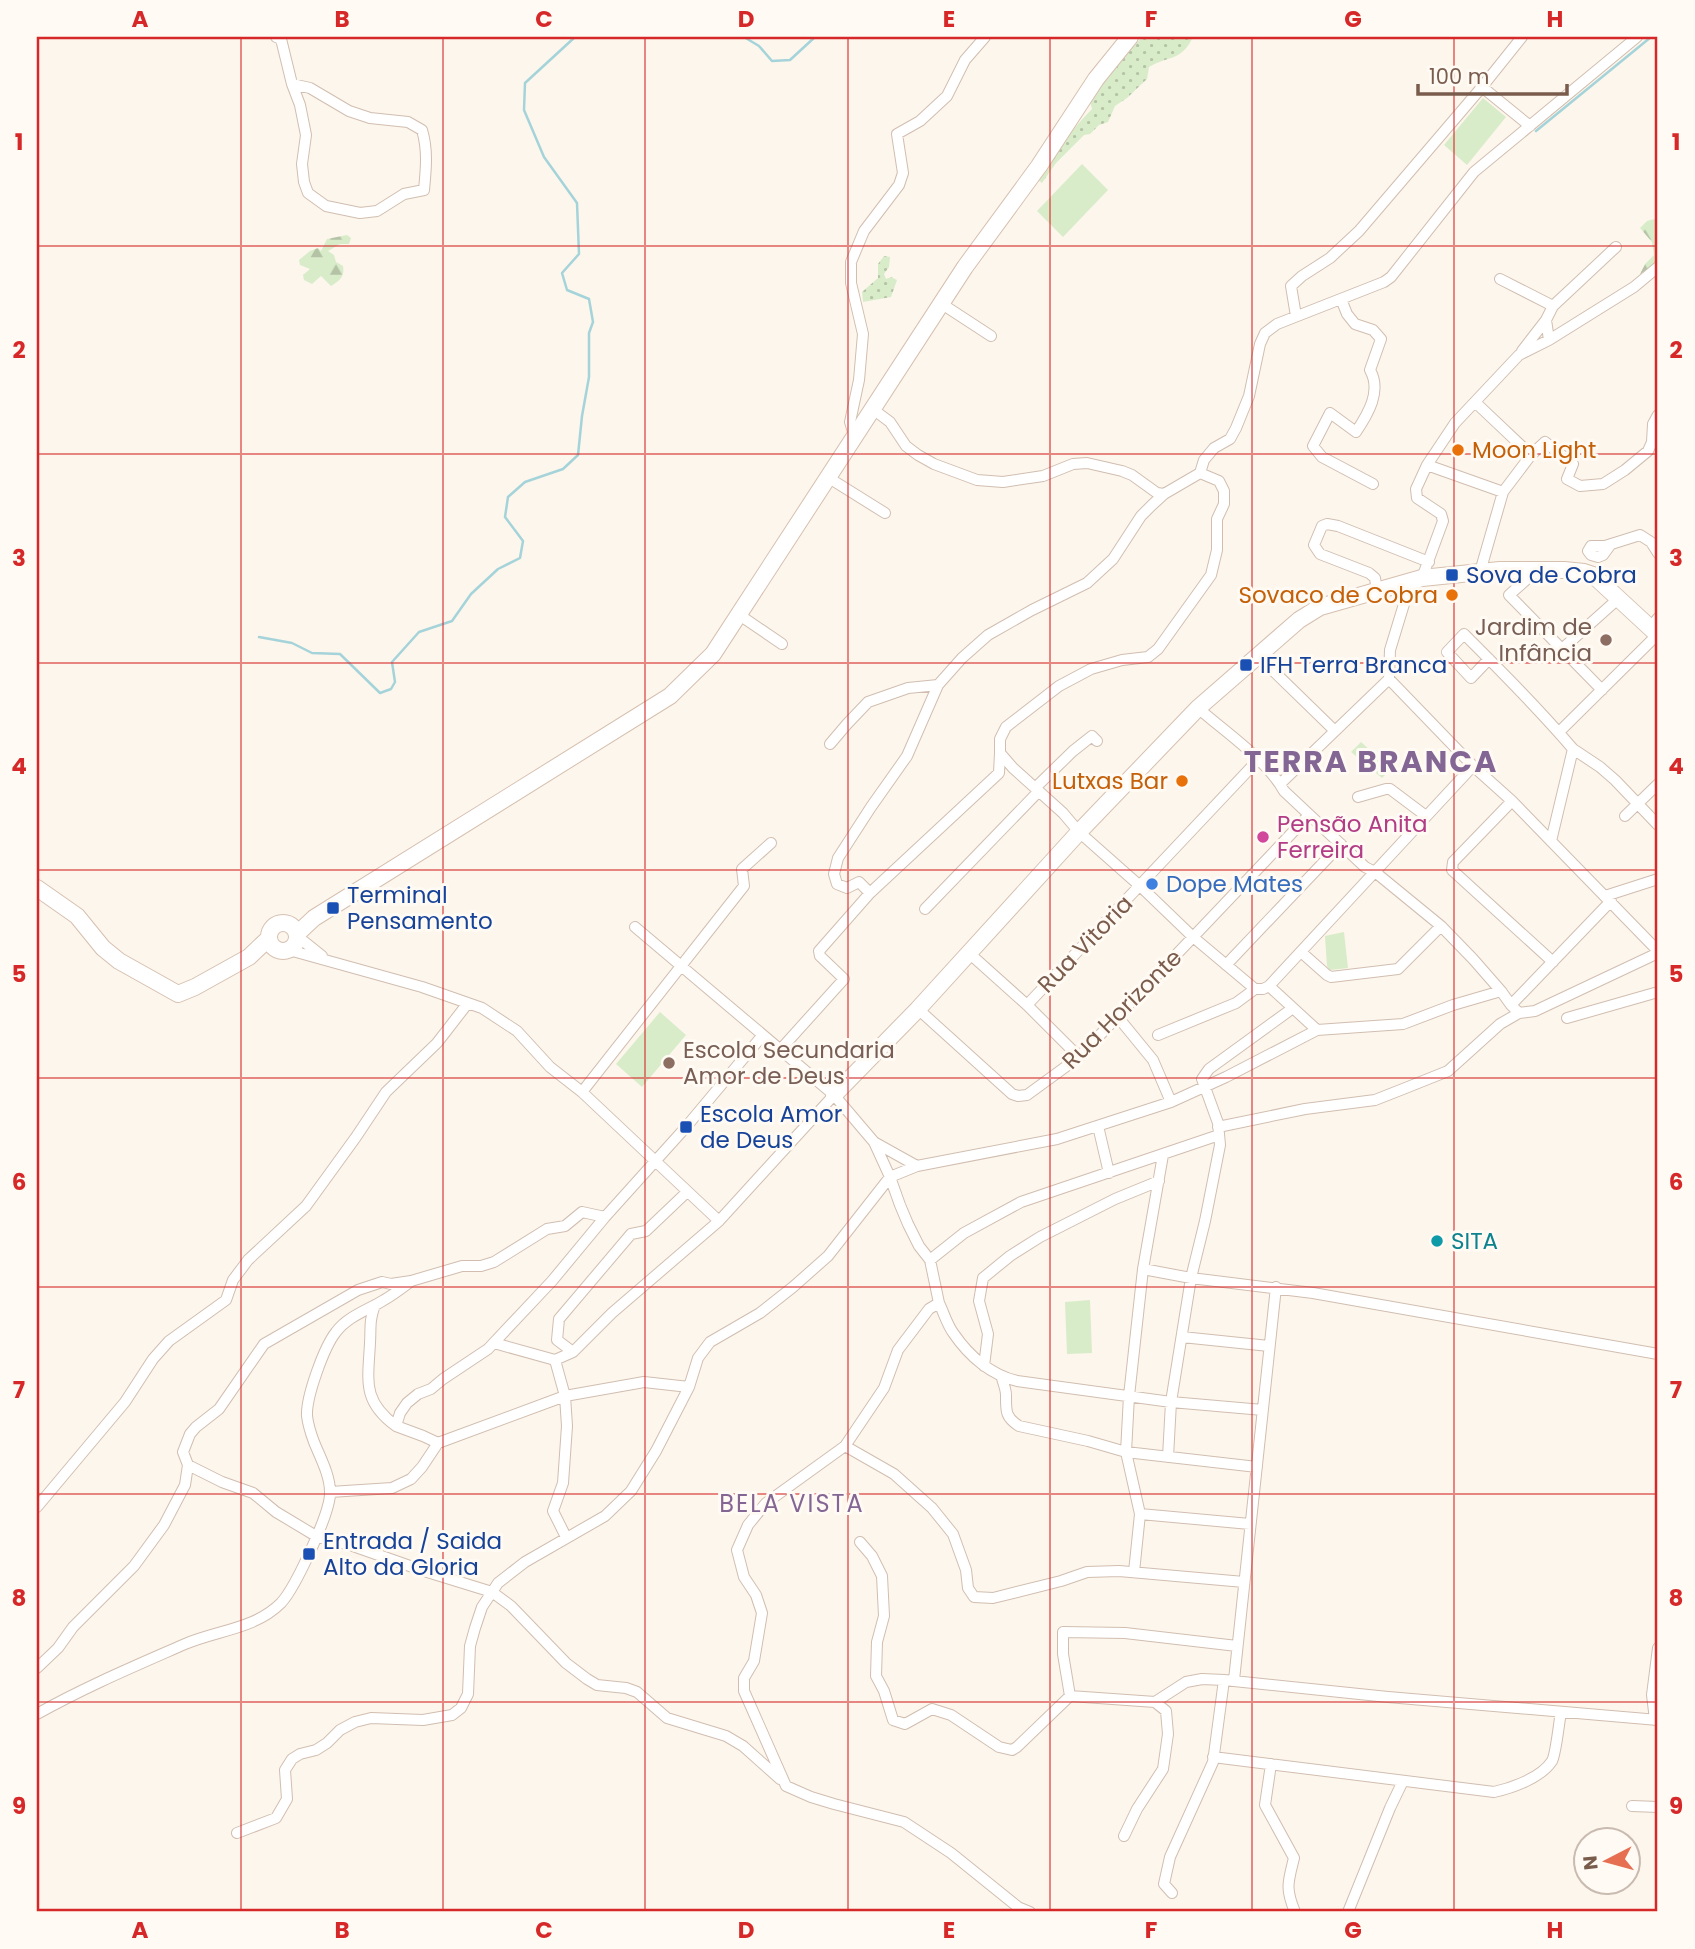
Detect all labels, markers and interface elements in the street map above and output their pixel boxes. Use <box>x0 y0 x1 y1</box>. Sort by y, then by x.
text: A <box>132 3 149 35</box>
text: B <box>334 3 350 35</box>
text: C <box>535 3 553 35</box>
text: D <box>738 3 754 35</box>
text: E <box>943 3 955 35</box>
text: F <box>1145 3 1157 35</box>
text: G <box>1344 3 1362 35</box>
text: H <box>1547 3 1563 35</box>
scale bar <box>1418 52 1567 96</box>
text: 100 m <box>1429 62 1489 91</box>
text: 1 <box>15 126 23 158</box>
text: 1 <box>1672 126 1680 158</box>
text: 2 <box>12 334 26 366</box>
text: 2 <box>1669 334 1683 366</box>
place label: Moon Light <box>1472 434 1596 466</box>
marker: Moon Light <box>1450 442 1466 458</box>
text: 3 <box>12 542 26 574</box>
text: 3 <box>1669 542 1683 574</box>
place label: Sova de Cobra <box>1466 559 1637 591</box>
marker: Sova de Cobra <box>1444 567 1460 583</box>
place label: Sovaco de Cobra <box>1238 579 1438 611</box>
marker: Sovaco de Cobra <box>1444 587 1460 603</box>
place label: Jardim de Infância <box>1475 611 1592 669</box>
marker: Jardim de Infância <box>1598 632 1614 648</box>
place label: IFH Terra Branca <box>1260 649 1447 681</box>
marker: IFH Terra Branca <box>1238 657 1254 673</box>
district label: TERRA BRANCA <box>1244 740 1498 783</box>
text: 4 <box>11 750 27 782</box>
text: 4 <box>1668 750 1684 782</box>
place label: Lutxas Bar <box>1052 765 1168 797</box>
marker: Lutxas Bar <box>1174 773 1190 789</box>
place label: Pensão Anita Ferreira <box>1277 808 1428 866</box>
marker: Pensão Anita Ferreira <box>1255 829 1271 845</box>
place label: Dope Mates <box>1166 868 1303 900</box>
marker: Dope Mates <box>1144 876 1160 892</box>
place label: Terminal Pensamento <box>347 879 493 937</box>
street label: Rua Vitoria <box>1030 888 1140 1000</box>
marker: Terminal Pensamento <box>325 900 341 916</box>
street label: Rua Horizonte <box>1055 942 1189 1076</box>
text: 5 <box>12 958 26 990</box>
text: 5 <box>1669 958 1683 990</box>
place label: Escola Secundaria Amor de Deus <box>683 1034 895 1092</box>
marker: Escola Secundaria Amor de Deus <box>661 1055 677 1071</box>
place label: Escola Amor de Deus <box>700 1098 842 1156</box>
marker: Escola Amor de Deus <box>678 1119 694 1135</box>
text: 6 <box>12 1166 26 1198</box>
text: 6 <box>1669 1166 1683 1198</box>
place label: SITA <box>1451 1225 1498 1257</box>
marker: SITA <box>1429 1233 1445 1249</box>
text: 7 <box>13 1374 25 1406</box>
text: 7 <box>1670 1374 1682 1406</box>
district label: BELA VISTA <box>719 1487 865 1520</box>
place label: Entrada / Saida Alto da Gloria <box>323 1525 502 1583</box>
marker: Entrada / Saida Alto da Gloria <box>301 1546 317 1562</box>
text: 8 <box>12 1582 26 1614</box>
text: 8 <box>1669 1582 1683 1614</box>
text: 9 <box>12 1790 26 1822</box>
text: 9 <box>1669 1790 1683 1822</box>
north arrow <box>1572 1826 1642 1896</box>
text: N <box>1576 1854 1605 1871</box>
text: A <box>132 1914 149 1946</box>
text: B <box>334 1914 350 1946</box>
text: C <box>535 1914 553 1946</box>
text: D <box>738 1914 754 1946</box>
text: E <box>943 1914 955 1946</box>
text: F <box>1145 1914 1157 1946</box>
text: G <box>1344 1914 1362 1946</box>
text: H <box>1547 1914 1563 1946</box>

